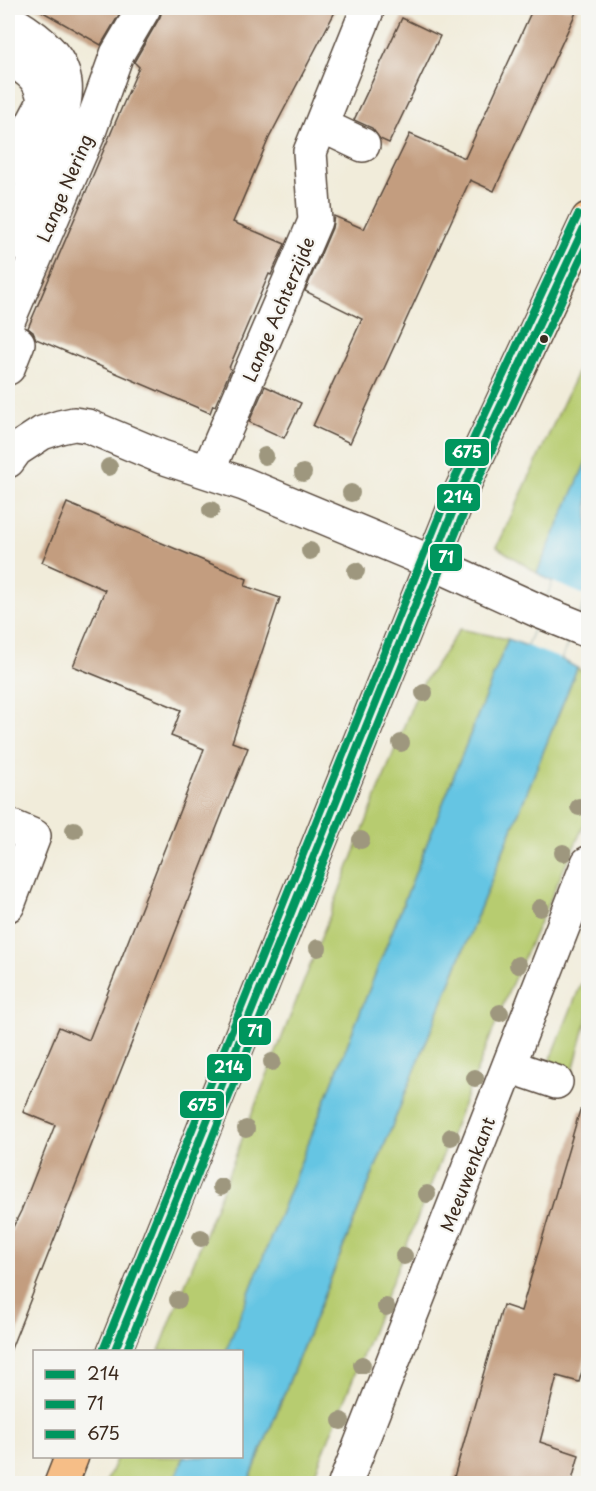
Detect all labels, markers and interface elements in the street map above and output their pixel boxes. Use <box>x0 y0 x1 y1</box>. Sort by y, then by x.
street label: Lange Nering <box>29 130 99 246</box>
street label: Lange Achterzijde <box>235 232 321 386</box>
unlabelled marker <box>538 333 550 345</box>
line badge: 675 <box>444 438 490 467</box>
text: 675 <box>452 439 482 463</box>
line badge: 214 <box>436 483 481 512</box>
text: 214 <box>443 484 473 508</box>
line badge: 71 <box>429 543 463 572</box>
text: 71 <box>438 544 454 568</box>
line badge: 71 <box>238 1017 272 1046</box>
text: 71 <box>247 1018 263 1042</box>
line badge: 214 <box>206 1053 252 1082</box>
text: 214 <box>214 1054 244 1078</box>
line badge: 675 <box>179 1090 225 1119</box>
text: 675 <box>187 1092 217 1116</box>
street label: Meeuwenkant <box>433 1113 501 1235</box>
legend <box>33 1350 243 1458</box>
text: 214 <box>87 1359 120 1386</box>
text: 71 <box>87 1389 104 1416</box>
text: 675 <box>87 1419 120 1446</box>

